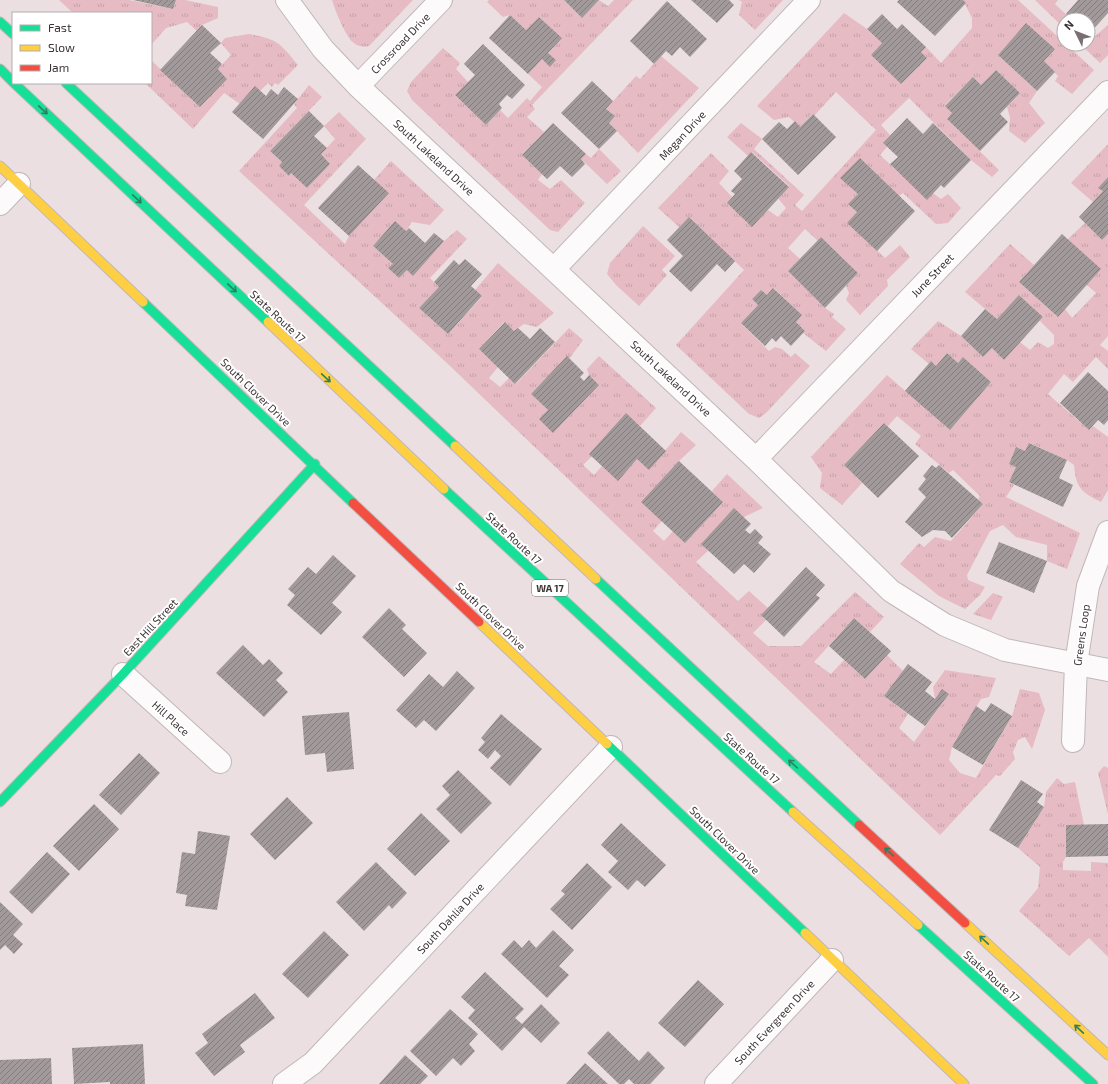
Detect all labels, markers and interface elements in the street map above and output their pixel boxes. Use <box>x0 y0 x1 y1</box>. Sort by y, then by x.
street label: Crossroad Drive <box>368 10 432 76</box>
legend <box>12 12 152 84</box>
north arrow <box>1056 12 1096 52</box>
text: N <box>1061 17 1076 32</box>
text: Fast <box>48 20 72 34</box>
text: Slow <box>48 40 75 54</box>
text: Jam <box>48 60 69 74</box>
one-way arrow <box>38 105 48 115</box>
street label: Megan Drive <box>656 108 708 162</box>
street label: South Lakeland Drive <box>391 116 477 198</box>
one-way arrow <box>132 194 142 204</box>
street label: June Street <box>908 251 956 299</box>
one-way arrow <box>227 284 237 293</box>
street label: State Route 17 <box>248 287 309 345</box>
street label: South Lakeland Drive <box>628 337 714 419</box>
street label: South Clover Drive <box>218 355 294 429</box>
one-way arrow <box>321 373 331 383</box>
street label: State Route 17 <box>484 509 545 567</box>
street label: South Clover Drive <box>453 579 529 653</box>
road number: WA 17 <box>532 580 568 596</box>
street label: East Hill Street <box>120 596 180 658</box>
street label: Greens Loop <box>1070 603 1092 667</box>
street label: Hill Place <box>150 698 192 738</box>
street label: State Route 17 <box>721 730 783 787</box>
one-way arrow <box>788 759 798 769</box>
street label: South Clover Drive <box>687 803 763 877</box>
one-way arrow <box>884 848 894 857</box>
street label: South Dahlia Drive <box>414 880 486 956</box>
one-way arrow <box>980 936 990 945</box>
street label: State Route 17 <box>961 948 1023 1005</box>
street label: South Evergreen Drive <box>731 977 817 1067</box>
one-way arrow <box>1074 1024 1085 1033</box>

